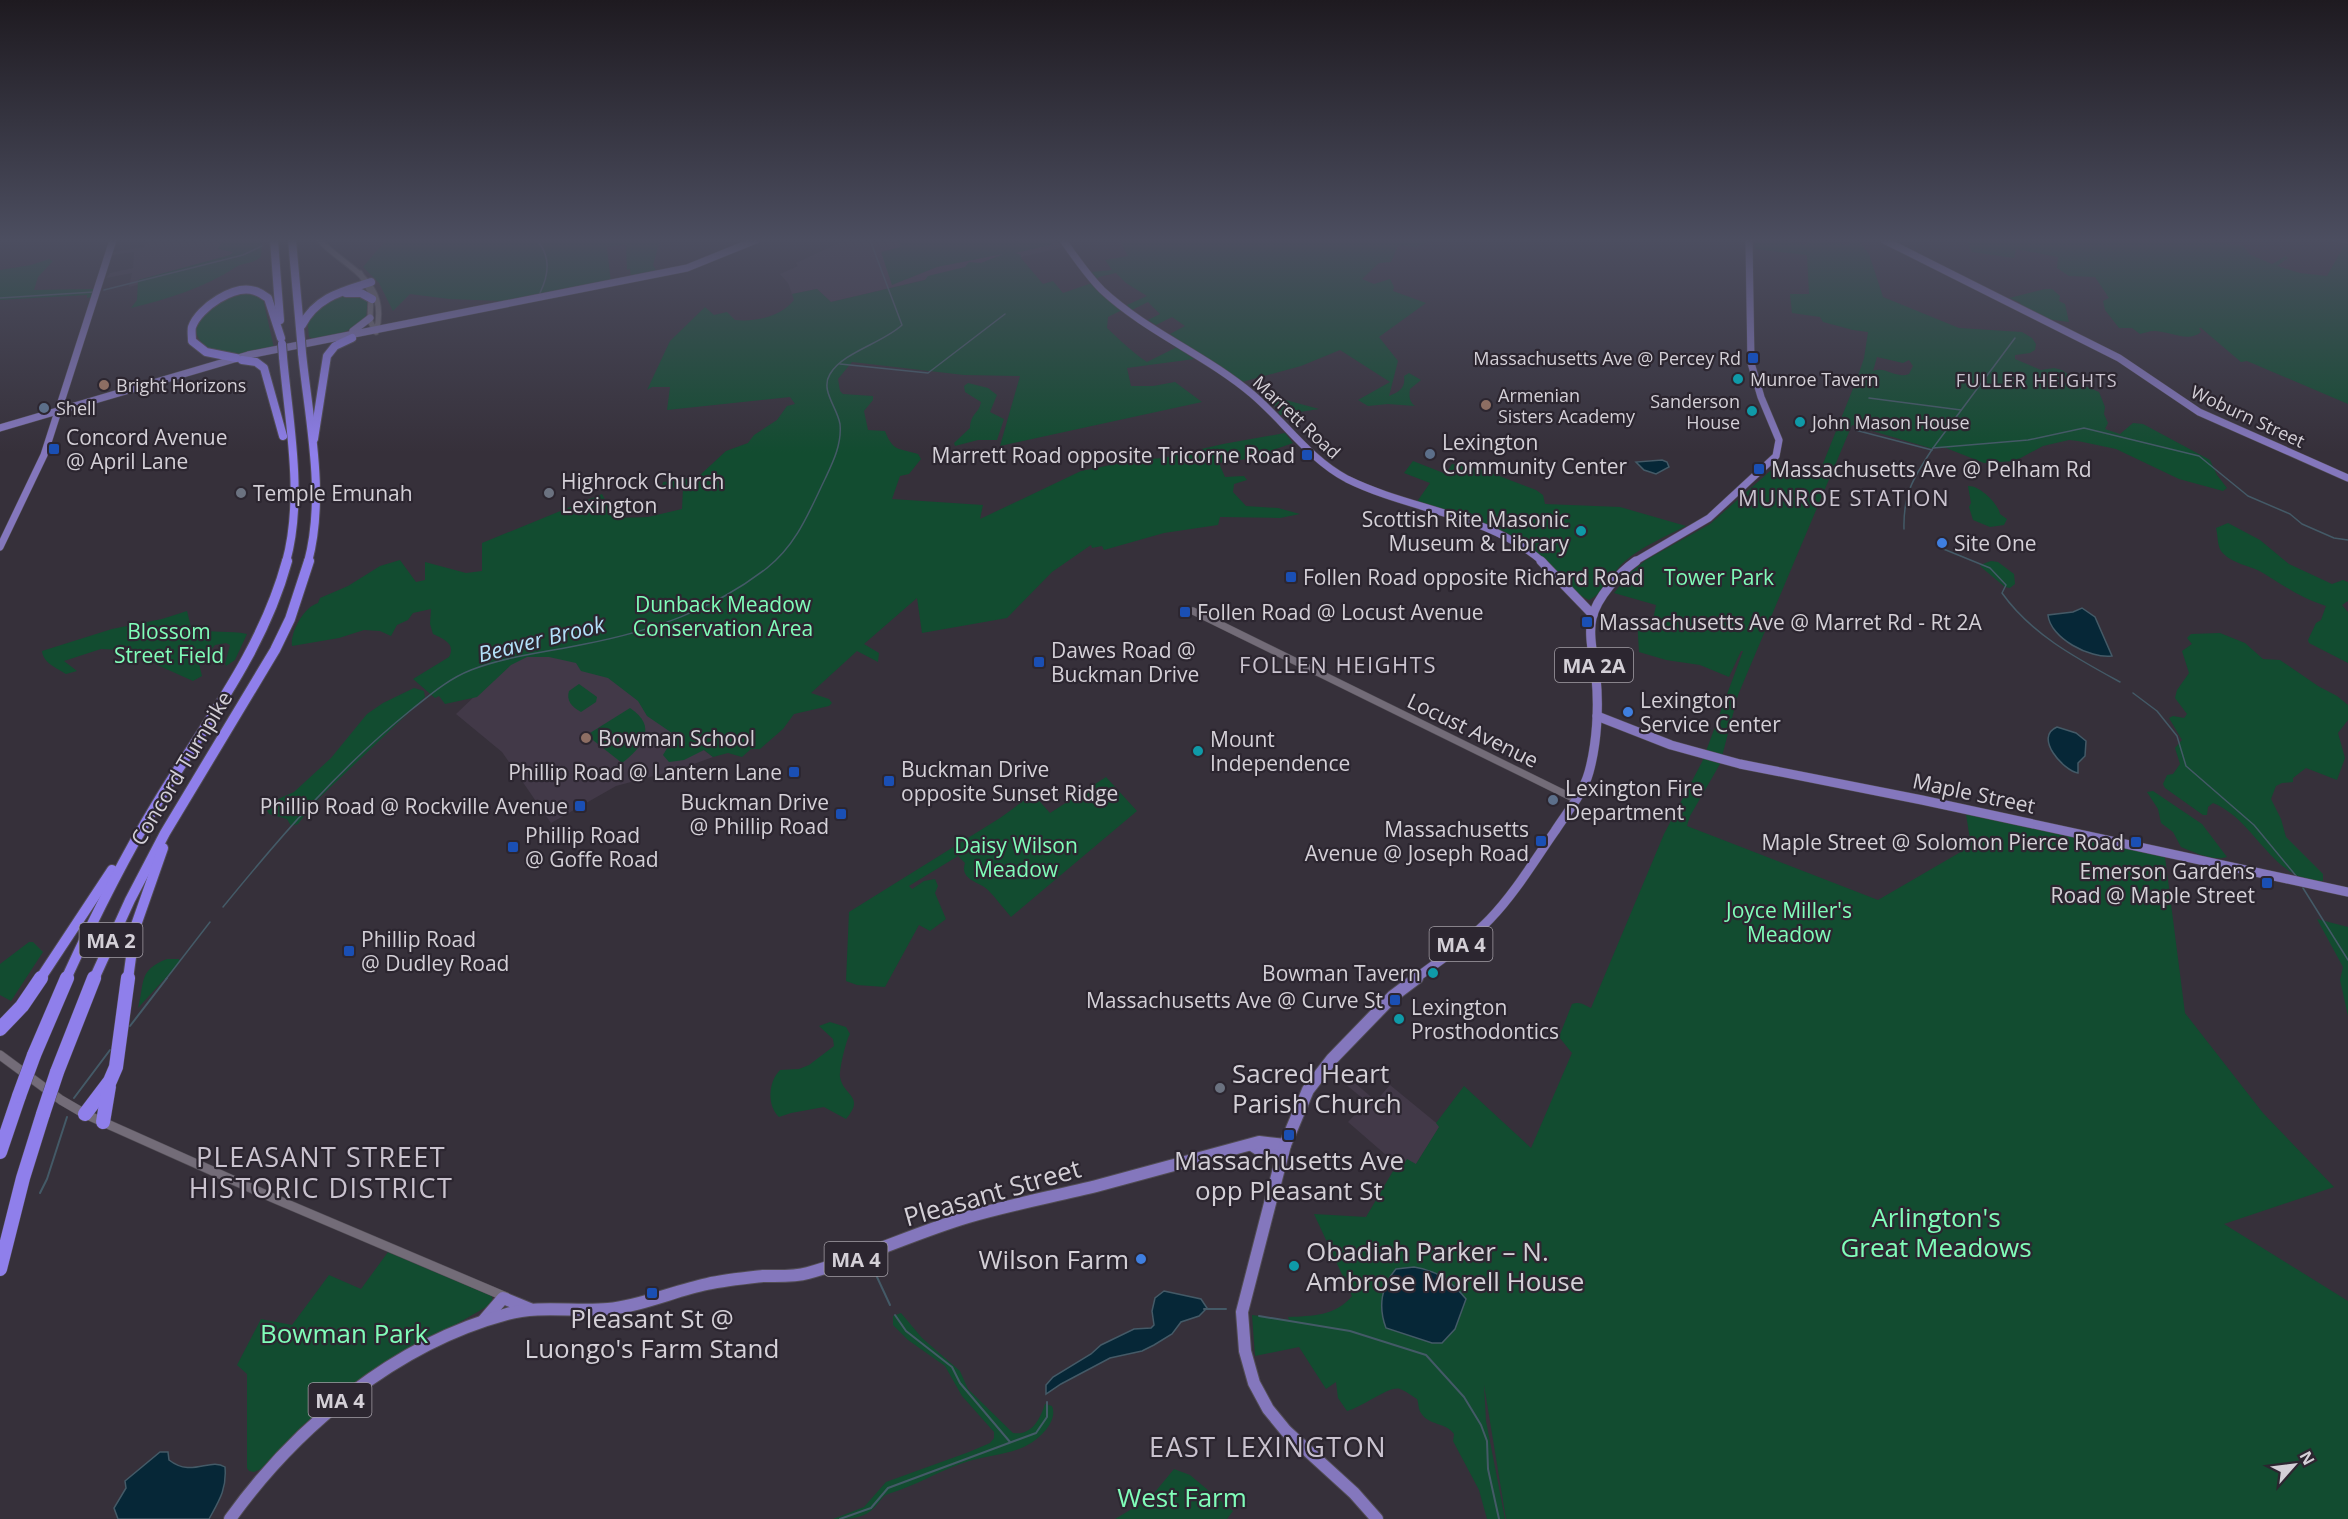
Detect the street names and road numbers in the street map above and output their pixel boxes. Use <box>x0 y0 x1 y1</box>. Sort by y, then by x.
street label: Marrett Road <box>1248 370 1346 464</box>
street label: Woburn Street <box>2187 379 2309 453</box>
road number: MA 2A <box>1555 648 1633 682</box>
street label: Concord Turnpike <box>124 686 238 850</box>
street label: Locust Avenue <box>1403 686 1543 774</box>
street label: Maple Street <box>1910 766 2038 820</box>
road number: MA 2 <box>80 923 142 957</box>
road number: MA 4 <box>1430 927 1492 961</box>
street label: Pleasant Street <box>899 1150 1085 1234</box>
road number: MA 4 <box>824 1242 888 1276</box>
road number: MA 4 <box>308 1383 372 1417</box>

